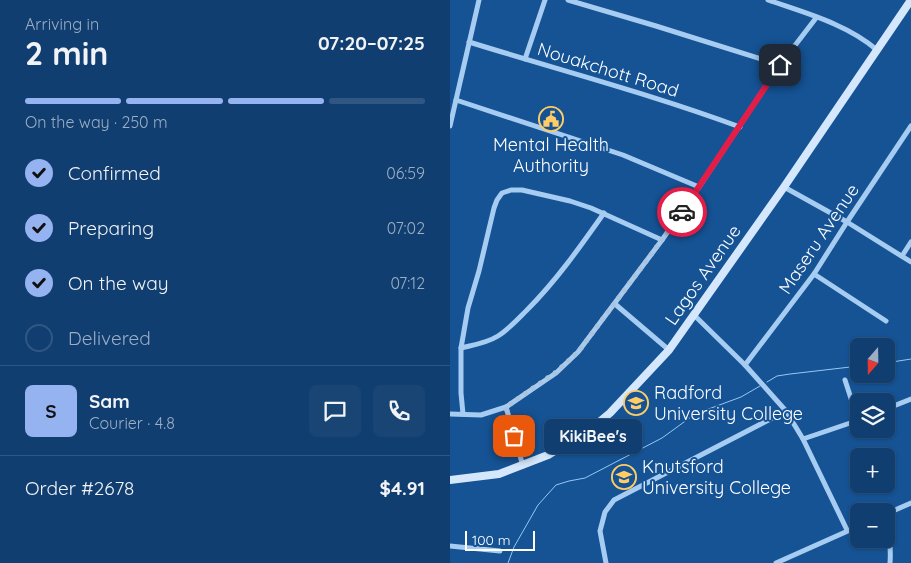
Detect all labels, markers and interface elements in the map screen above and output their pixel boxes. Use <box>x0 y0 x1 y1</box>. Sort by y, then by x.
text: Arriving in <box>25 14 99 34</box>
text: 07:20–07:25 <box>318 31 425 55</box>
text: 2 min <box>25 33 108 73</box>
street label: Nouakchott Road <box>535 37 682 102</box>
pin <box>759 44 801 86</box>
icon: home <box>766 51 794 79</box>
public building icon: Mental Health Authority <box>538 106 564 132</box>
text: On the way · 250 m <box>25 112 168 132</box>
place label: Mental Health Authority <box>493 133 609 177</box>
icon: check <box>25 159 53 187</box>
text: Confirmed <box>68 161 161 185</box>
text: 06:59 <box>386 163 425 183</box>
street label: Maseru Avenue <box>773 179 864 298</box>
courier <box>657 187 707 237</box>
icon: car <box>668 198 696 226</box>
icon: check <box>25 214 53 242</box>
text: Preparing <box>68 216 154 240</box>
text: 07:02 <box>387 218 425 238</box>
street label: Lagos Avenue <box>660 220 746 329</box>
icon: check <box>25 269 53 297</box>
text: On the way <box>68 271 169 295</box>
text: 07:12 <box>390 273 425 293</box>
text: Delivered <box>68 326 151 350</box>
north arrow <box>850 338 895 382</box>
map controls <box>850 338 895 548</box>
place label: Radford University College <box>654 381 803 425</box>
button: chat <box>309 385 361 437</box>
button: phone <box>373 385 425 437</box>
text: Sam <box>89 389 130 413</box>
school or university icon: Radford University College <box>623 390 649 416</box>
button: layers <box>850 393 895 438</box>
text: S <box>45 399 57 423</box>
text: Courier · 4.8 <box>89 413 175 433</box>
pin <box>493 415 535 457</box>
callout: KikiBee's <box>544 418 642 454</box>
icon: bag <box>500 422 528 450</box>
text: KikiBee's <box>559 426 627 446</box>
button: + <box>850 448 895 493</box>
place label: Knutsford University College <box>642 455 791 499</box>
school or university icon: Knutsford University College <box>611 464 637 490</box>
text: Order #2678 <box>25 476 134 500</box>
text: $4.91 <box>380 476 425 500</box>
button: − <box>850 503 895 548</box>
scale bar <box>465 528 535 551</box>
text: 100 m <box>472 531 510 549</box>

